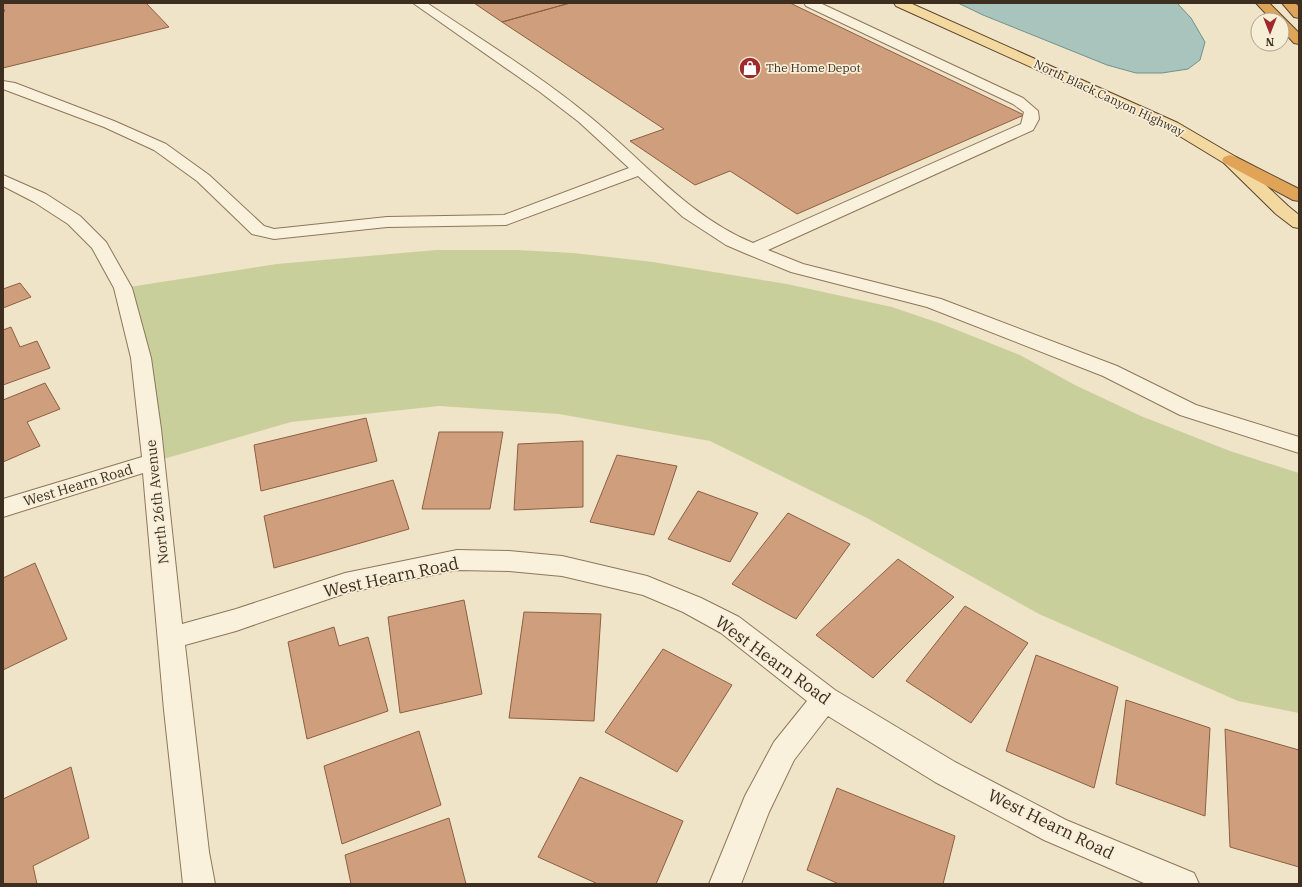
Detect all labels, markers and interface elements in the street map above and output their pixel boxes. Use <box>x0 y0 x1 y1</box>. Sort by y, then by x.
north arrow <box>1250 12 1290 52</box>
text: N <box>1265 35 1274 49</box>
shop icon: The Home Depot <box>737 55 763 81</box>
street label: North Black Canyon Highway <box>1031 56 1188 139</box>
place label: The Home Depot <box>766 60 861 75</box>
street label: North 26th Avenue <box>142 439 172 565</box>
street label: West Hearn Road <box>21 460 135 510</box>
street label: West Hearn Road <box>321 552 461 602</box>
street label: West Hearn Road <box>711 611 835 709</box>
street label: West Hearn Road <box>984 784 1118 864</box>

